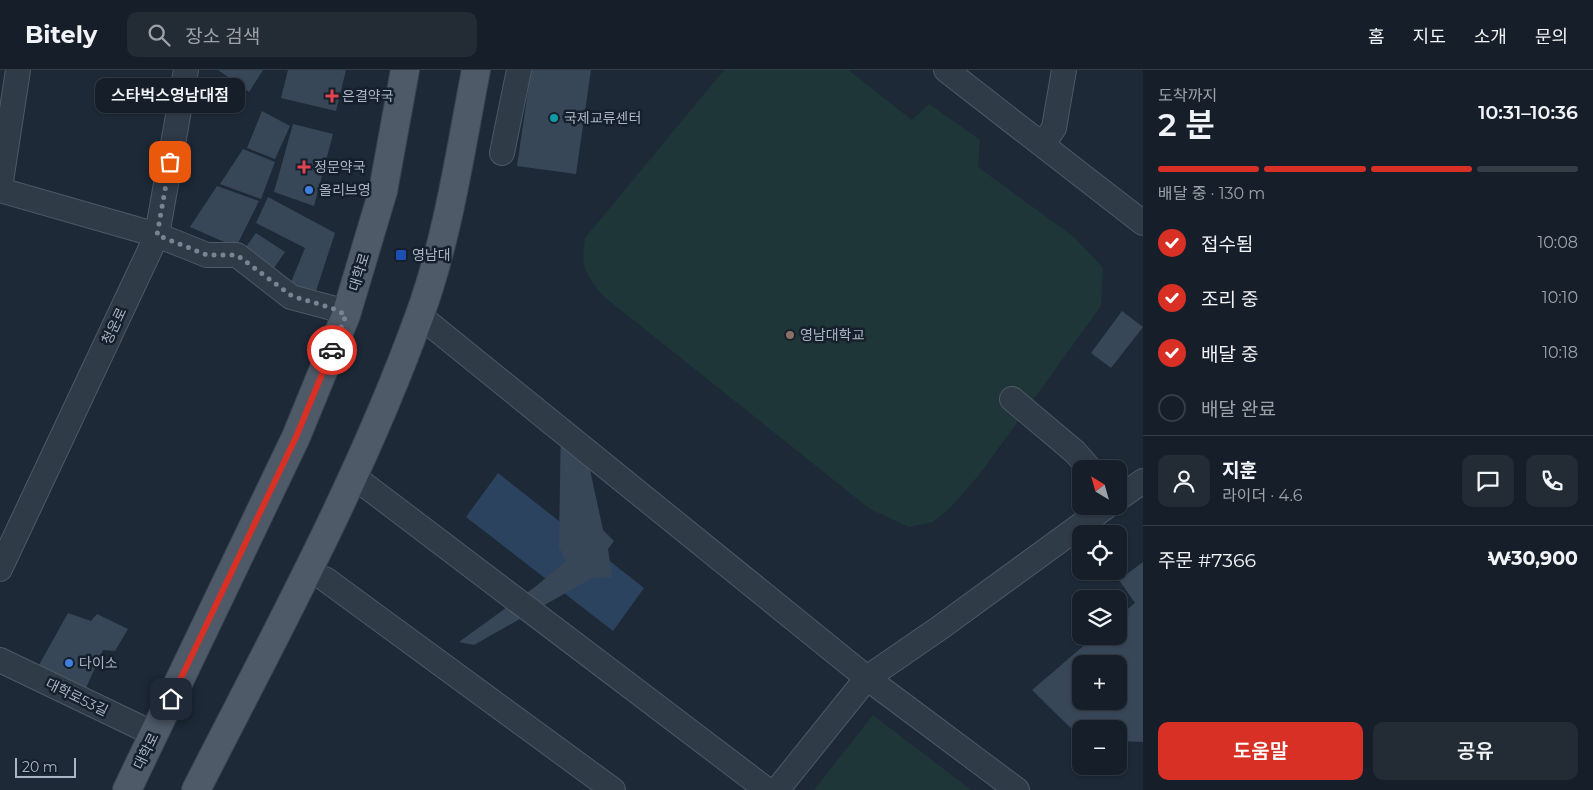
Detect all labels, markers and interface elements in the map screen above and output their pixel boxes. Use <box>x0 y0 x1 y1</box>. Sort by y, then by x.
search box <box>127 12 477 57</box>
text: Bitely <box>25 20 97 49</box>
icon: search <box>145 21 173 49</box>
text: 장소 검색 <box>185 25 260 48</box>
text: 홈 <box>1368 26 1385 48</box>
text: 지도 <box>1413 26 1446 48</box>
text: 소개 <box>1474 26 1507 48</box>
text: 문의 <box>1535 26 1568 48</box>
callout: 스타벅스영남대점 <box>95 77 245 112</box>
text: 스타벅스영남대점 <box>111 86 229 105</box>
text: 도착까지 <box>1158 86 1217 105</box>
place label: 은결약국 <box>342 87 394 105</box>
marker: 은결약국 <box>326 90 338 102</box>
text: 10:31–10:36 <box>1478 101 1578 124</box>
text: 2 분 <box>1158 105 1215 144</box>
place label: 국제교류센터 <box>564 109 641 127</box>
marker: 국제교류센터 <box>548 112 560 124</box>
pin <box>149 141 191 183</box>
icon: bag <box>156 148 184 176</box>
place label: 정문약국 <box>314 158 366 176</box>
marker: 정문약국 <box>298 161 310 173</box>
place label: 올리브영 <box>319 181 371 199</box>
marker: 올리브영 <box>303 184 315 196</box>
text: 배달 중 · 130 m <box>1158 184 1265 203</box>
icon: check <box>1158 229 1186 257</box>
text: 접수됨 <box>1201 233 1253 256</box>
text: 10:08 <box>1537 233 1578 252</box>
place label: 영남대 <box>412 246 451 264</box>
marker: 영남대 <box>394 248 408 262</box>
street label: 대학로 <box>345 251 373 293</box>
icon: check <box>1158 284 1186 312</box>
text: 조리 중 <box>1201 288 1258 311</box>
text: 10:10 <box>1542 288 1578 307</box>
street label: 청운로 <box>98 305 130 347</box>
courier <box>307 325 357 375</box>
place label: 영남대학교 <box>800 326 865 344</box>
marker: 영남대학교 <box>784 329 796 341</box>
icon: car <box>318 336 346 364</box>
icon: check <box>1158 339 1186 367</box>
text: 배달 중 <box>1201 343 1258 366</box>
text: 10:18 <box>1542 343 1578 362</box>
text: 배달 완료 <box>1201 398 1276 421</box>
button: person <box>1158 455 1210 507</box>
button: chat <box>1462 455 1514 507</box>
button: phone <box>1526 455 1578 507</box>
text: 지훈 <box>1222 459 1257 482</box>
north arrow <box>1072 460 1128 515</box>
map controls <box>1072 460 1127 775</box>
text: 라이더 · 4.6 <box>1222 486 1302 505</box>
button: locate <box>1072 525 1127 580</box>
text: ₩30,900 <box>1488 547 1578 570</box>
text: 주문 #7366 <box>1158 549 1256 572</box>
button: layers <box>1072 590 1127 645</box>
place label: 다이소 <box>79 654 118 672</box>
button: + <box>1072 655 1127 710</box>
marker: 다이소 <box>63 657 75 669</box>
street label: 대학로53길 <box>43 674 111 720</box>
pin <box>150 678 192 720</box>
icon: home <box>157 685 185 713</box>
button: − <box>1072 720 1127 775</box>
button: 도움말 <box>1158 722 1363 780</box>
button: 공유 <box>1373 722 1578 780</box>
street label: 대학로 <box>129 730 163 772</box>
scale bar <box>15 755 76 778</box>
text: 20 m <box>22 758 58 776</box>

